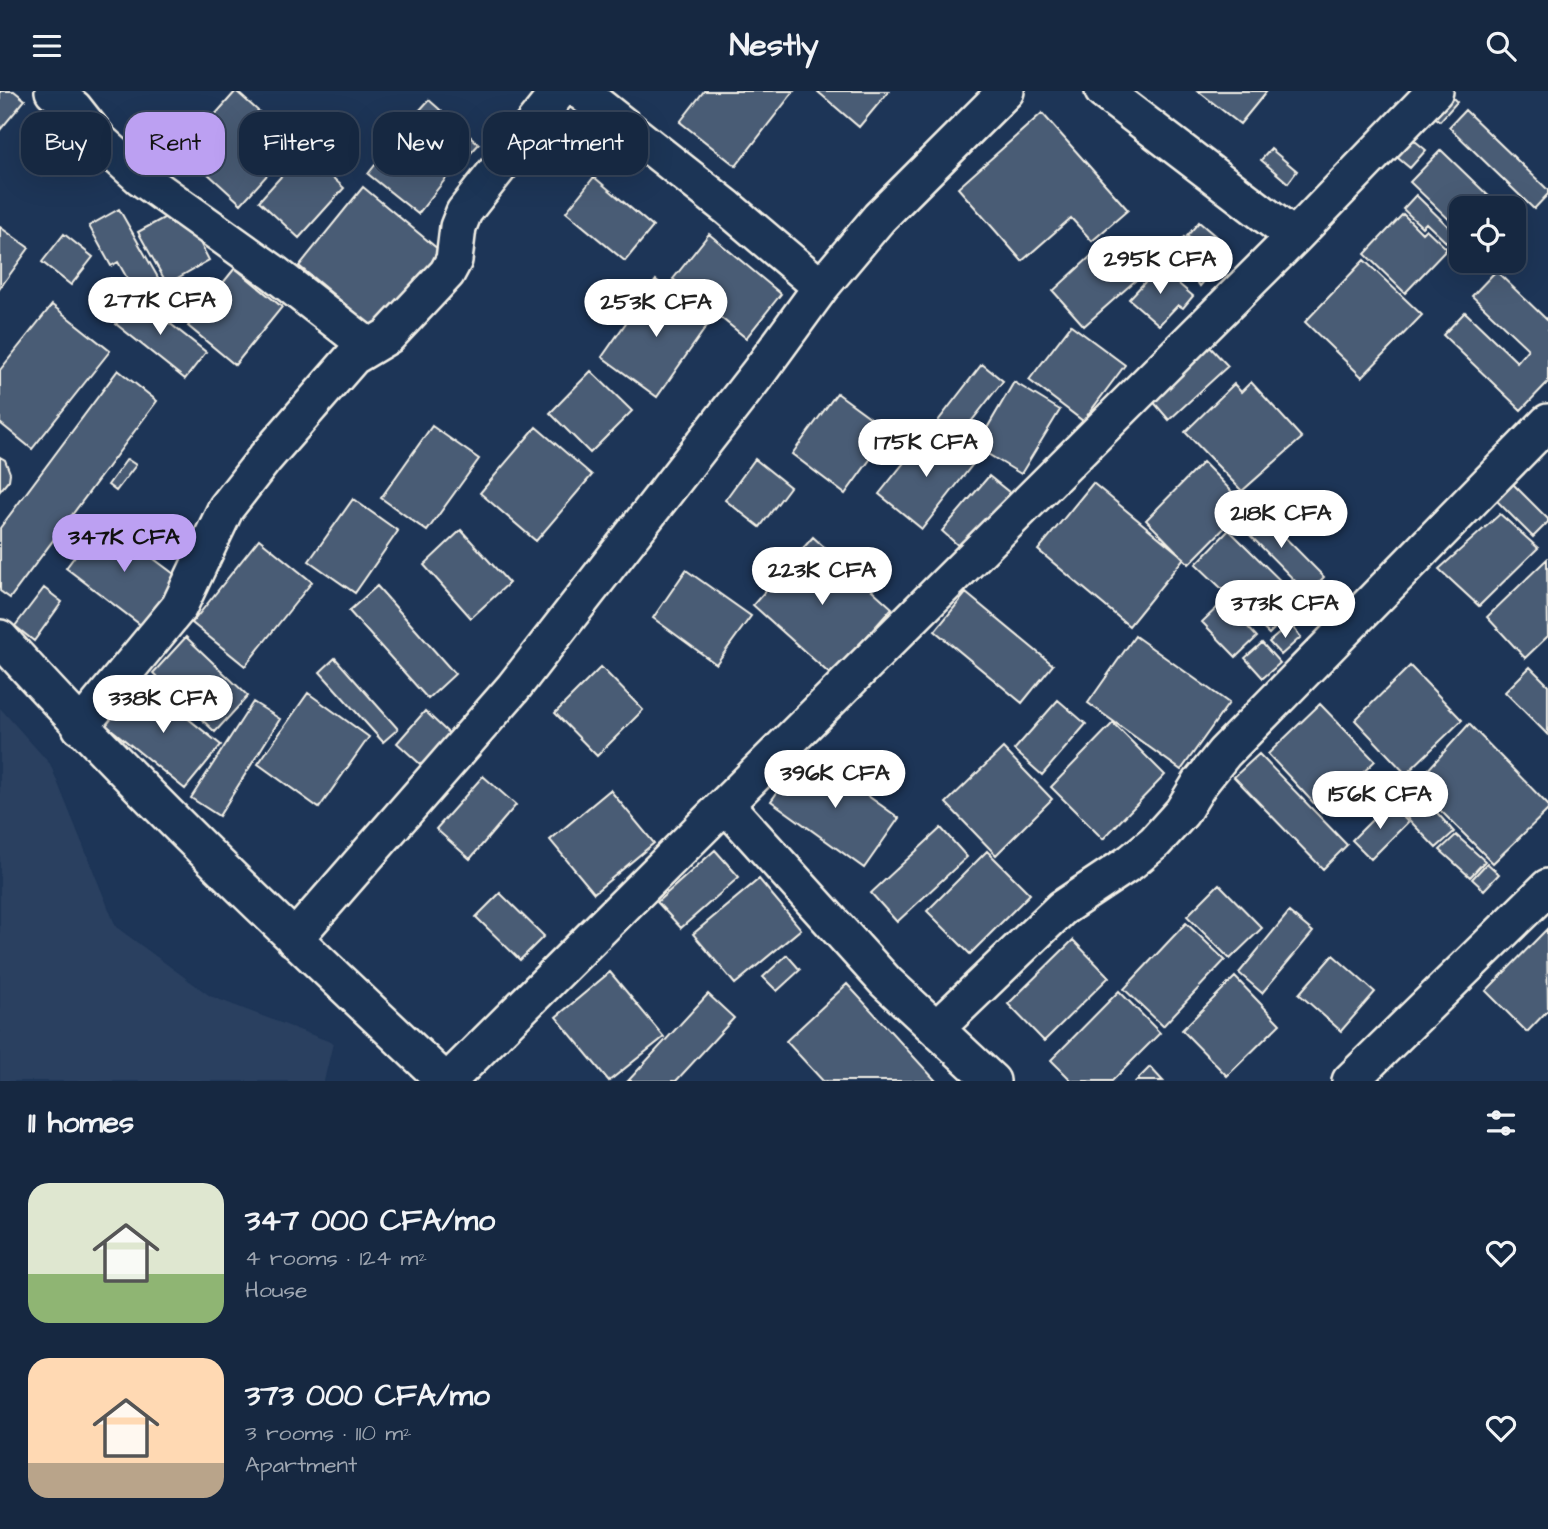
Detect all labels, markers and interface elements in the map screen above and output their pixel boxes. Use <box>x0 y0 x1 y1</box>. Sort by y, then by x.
text: Nestly <box>730 23 818 68</box>
icon: menu <box>28 27 66 65</box>
icon: search <box>1482 27 1520 65</box>
chip: Buy <box>21 112 111 175</box>
chip: Rent <box>125 112 225 175</box>
chip: Filters <box>239 112 359 175</box>
chip: New <box>373 112 469 175</box>
chip: Apartment <box>483 112 648 175</box>
map controls <box>1449 196 1526 273</box>
button: locate <box>1449 196 1526 273</box>
pin: 295K CFA <box>1088 237 1232 296</box>
text: 295K CFA <box>1104 243 1216 275</box>
pin: 277K CFA <box>88 278 232 337</box>
pin: 253K CFA <box>584 279 728 339</box>
text: 277K CFA <box>104 284 216 316</box>
text: 253K CFA <box>600 286 712 318</box>
pin: 175K CFA <box>854 419 998 479</box>
text: 175K CFA <box>874 426 978 458</box>
pin: 218K CFA <box>1209 491 1353 550</box>
text: 218K CFA <box>1230 497 1332 529</box>
pin: 347K CFA <box>52 515 196 574</box>
text: 347K CFA <box>68 521 180 553</box>
pin: 223K CFA <box>750 547 894 607</box>
text: 223K CFA <box>768 554 876 586</box>
pin: 373K CFA <box>1213 581 1357 640</box>
text: 373K CFA <box>1231 587 1339 619</box>
pin: 338K CFA <box>91 675 235 735</box>
text: 338K CFA <box>109 682 217 714</box>
pin: 396K CFA <box>763 751 907 810</box>
text: 396K CFA <box>780 757 890 789</box>
pin: 156K CFA <box>1308 771 1452 831</box>
text: 156K CFA <box>1328 778 1432 810</box>
text: 11 homes <box>28 1102 134 1144</box>
icon: filters <box>1482 1104 1520 1142</box>
text: 347 000 CFA/mo <box>245 1200 495 1242</box>
icon: home <box>84 1211 168 1295</box>
icon: heart <box>1482 1234 1520 1272</box>
text: 4 rooms · 124 m² <box>245 1242 427 1274</box>
text: House <box>245 1274 308 1306</box>
text: 373 000 CFA/mo <box>245 1375 490 1417</box>
icon: home <box>84 1386 168 1470</box>
icon: heart <box>1482 1409 1520 1447</box>
text: 3 rooms · 110 m² <box>245 1417 412 1449</box>
text: Apartment <box>245 1449 357 1481</box>

